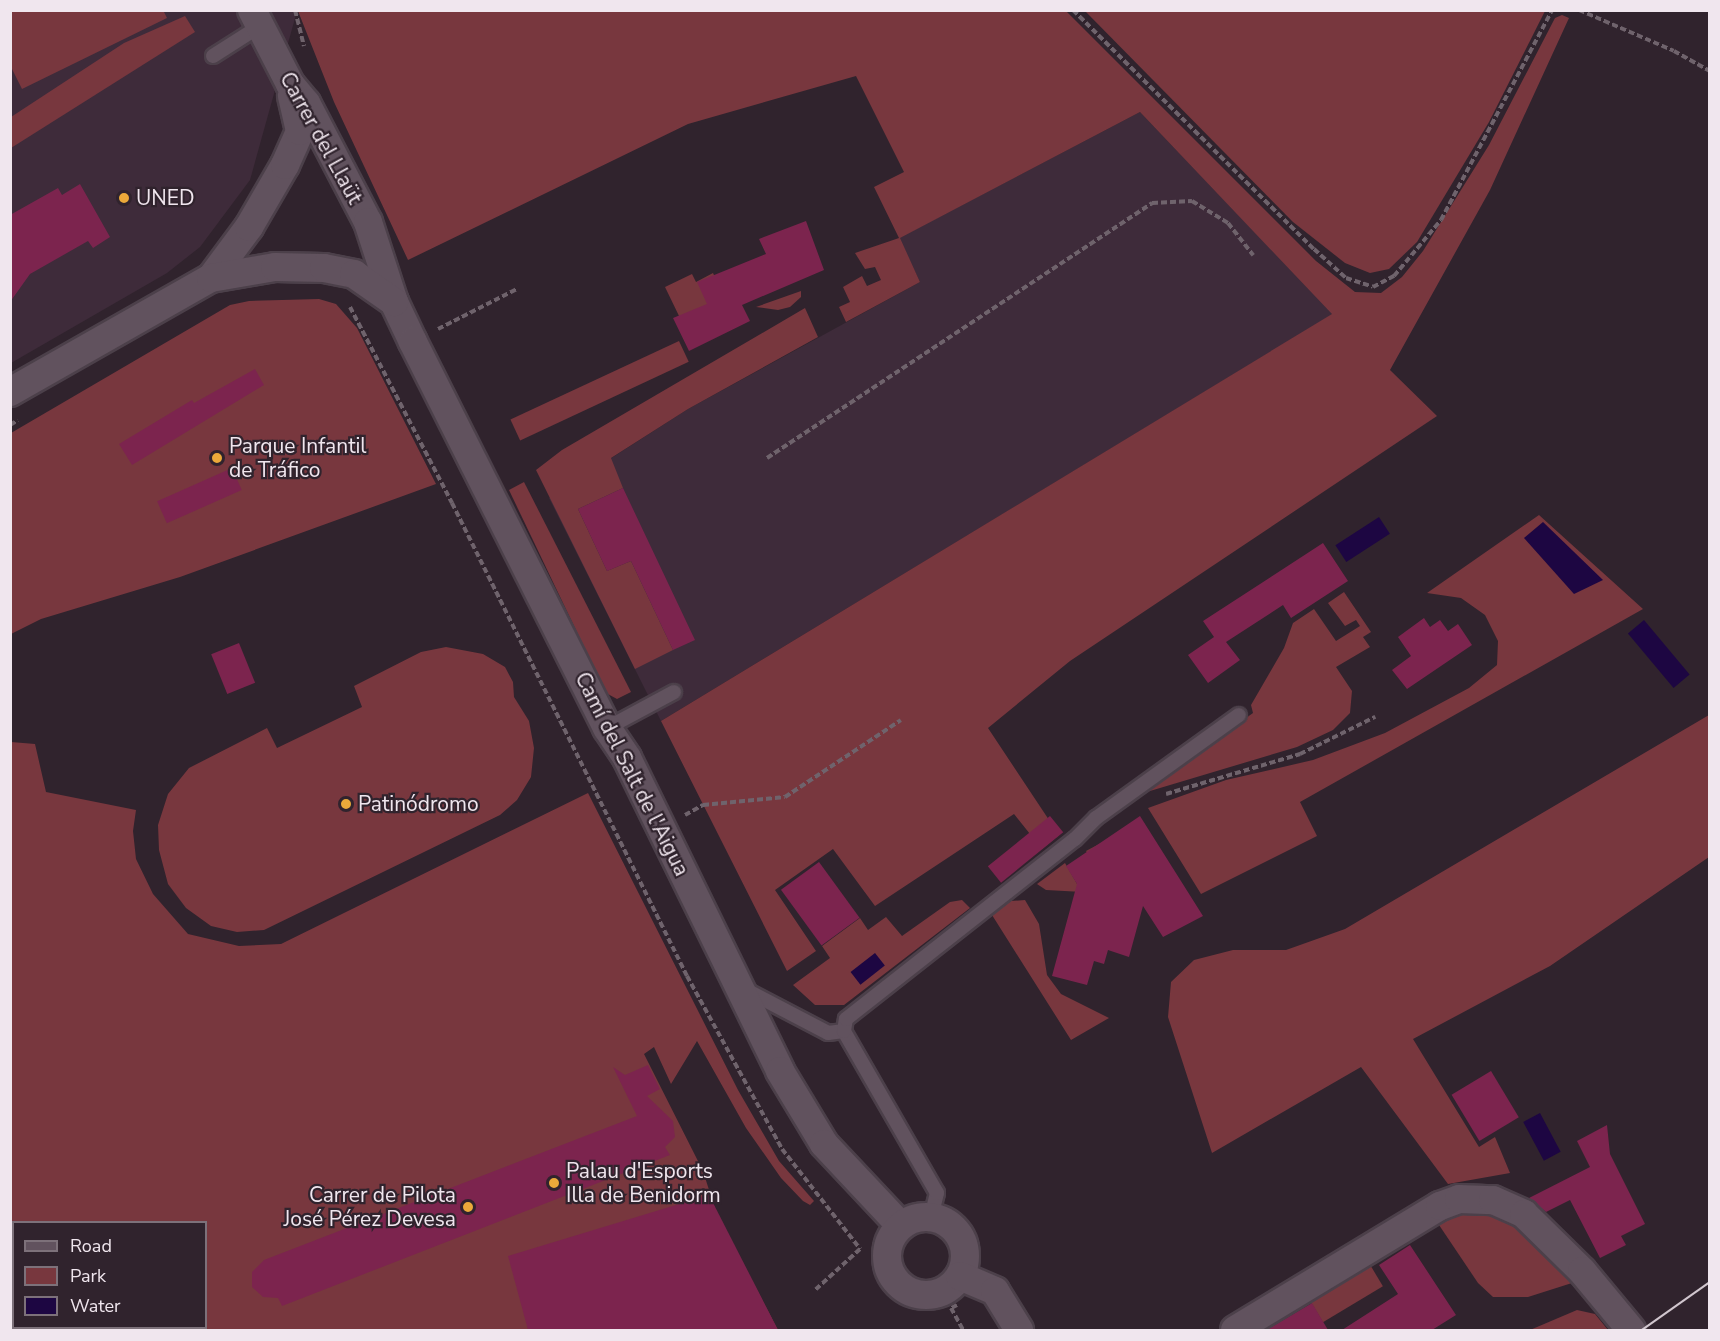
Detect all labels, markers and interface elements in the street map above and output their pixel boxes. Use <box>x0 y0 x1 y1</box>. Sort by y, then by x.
street label: Carrer del Llaüt <box>274 68 368 208</box>
place label: UNED <box>136 185 195 211</box>
marker: UNED <box>117 191 131 205</box>
place label: Parque Infantil de Tráfico <box>229 433 367 483</box>
marker: Parque Infantil de Tráfico <box>210 451 224 465</box>
street label: Camí del Salt de l'Aigua <box>570 668 694 880</box>
place label: Patinódromo <box>358 791 479 817</box>
marker: Patinódromo <box>339 797 353 811</box>
place label: Palau d'Esports Illa de Benidorm <box>566 1158 721 1208</box>
marker: Palau d'Esports Illa de Benidorm <box>547 1176 561 1190</box>
place label: Carrer de Pilota José Pérez Devesa <box>284 1182 456 1232</box>
marker: Carrer de Pilota José Pérez Devesa <box>461 1200 475 1214</box>
legend <box>12 1221 207 1329</box>
text: Road <box>70 1234 112 1258</box>
text: Park <box>70 1264 106 1288</box>
text: Water <box>70 1294 121 1318</box>

